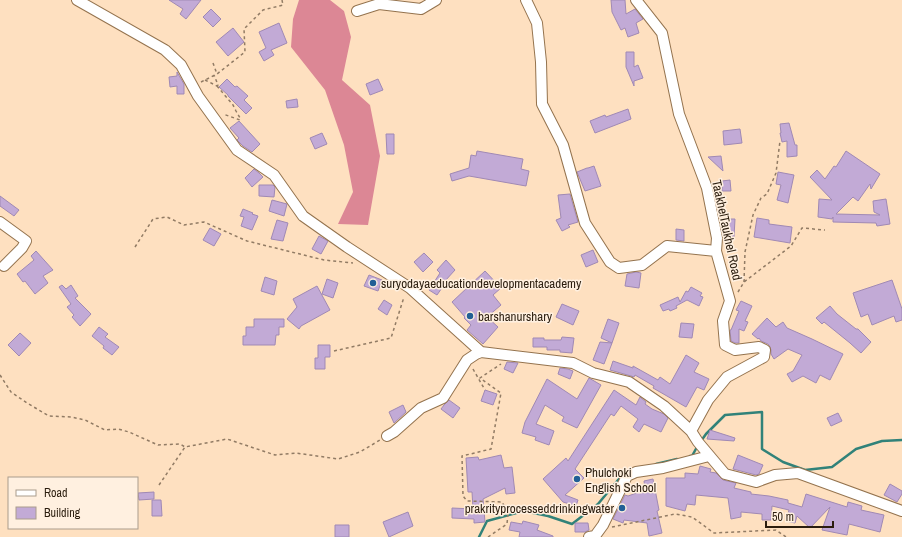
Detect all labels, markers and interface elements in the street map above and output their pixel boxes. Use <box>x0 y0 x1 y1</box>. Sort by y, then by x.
street label: TaakhelTaukhel Road <box>708 178 746 282</box>
place label: suryodayaeducationdevelopmentacademy <box>381 275 582 292</box>
marker: suryodayaeducationdevelopmentacademy <box>368 278 378 288</box>
place label: barshanurshary <box>478 308 553 325</box>
marker: barshanurshary <box>465 311 475 321</box>
place label: Phulchoki English School <box>585 464 656 496</box>
marker: Phulchoki English School <box>572 474 582 484</box>
legend <box>8 477 138 529</box>
text: Road <box>44 485 68 501</box>
place label: prakrityprocesseddrinkingwater <box>465 500 614 517</box>
marker: prakrityprocesseddrinkingwater <box>617 503 627 513</box>
scale bar <box>766 503 833 529</box>
text: Building <box>44 505 81 521</box>
text: 50 m <box>772 509 794 525</box>

